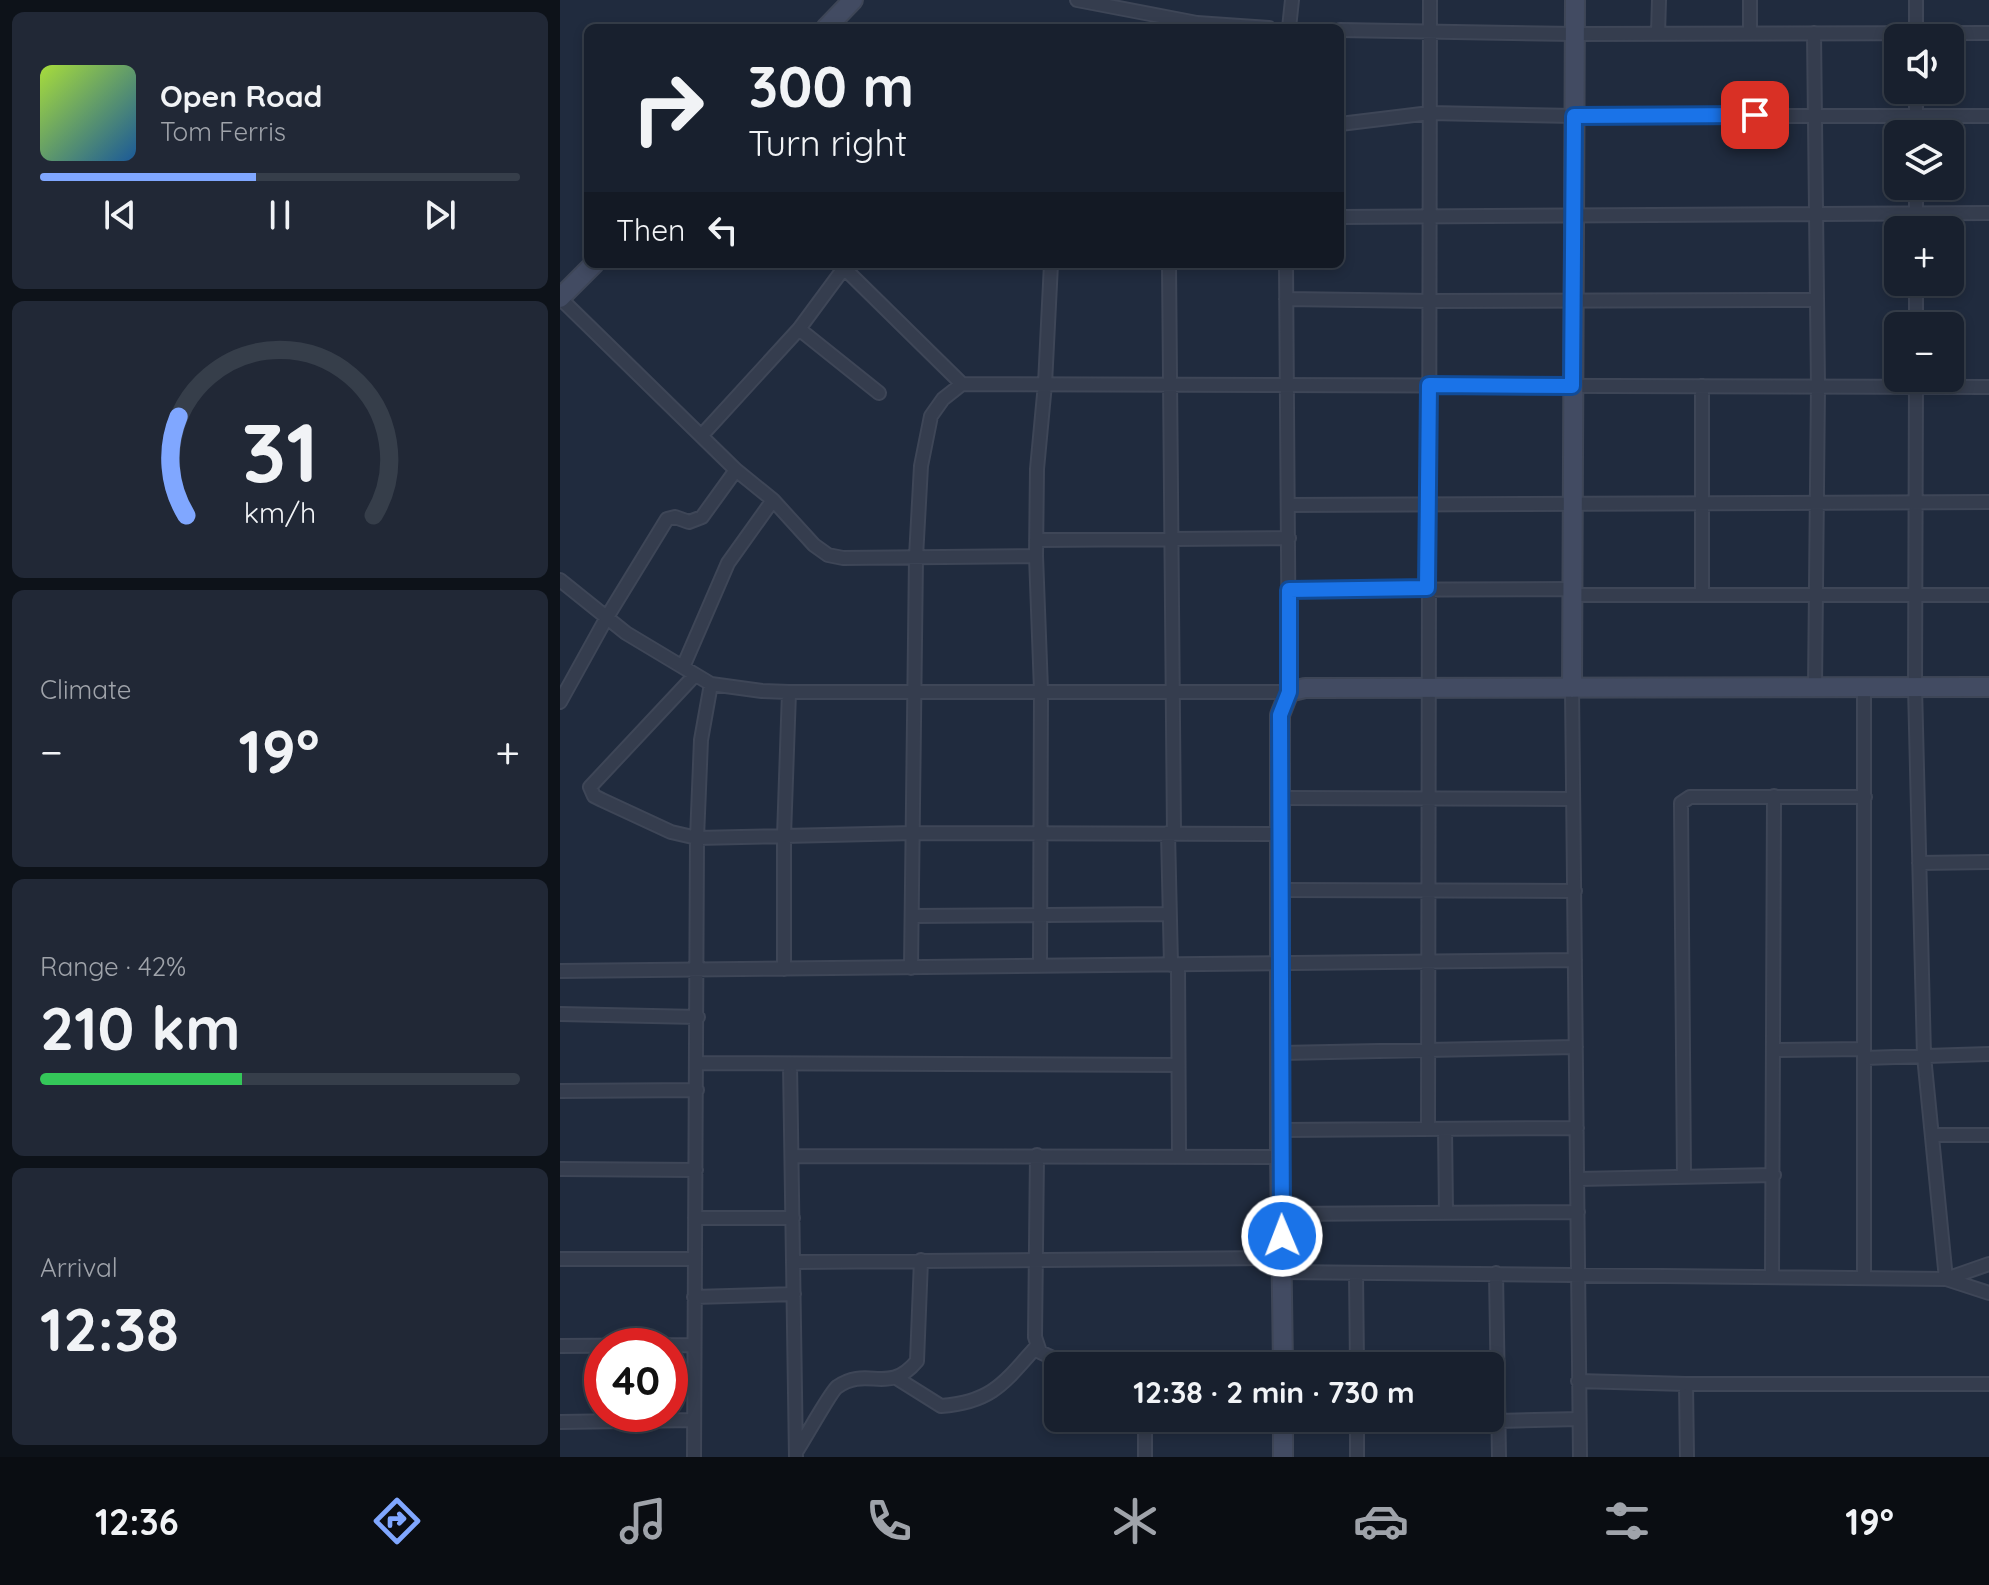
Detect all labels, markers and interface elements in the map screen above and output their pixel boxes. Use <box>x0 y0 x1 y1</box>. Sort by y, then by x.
map controls <box>1884 24 1964 392</box>
button: sound <box>1884 24 1964 104</box>
text: 300 m <box>748 51 914 121</box>
icon: right <box>616 56 720 160</box>
text: Open Road <box>160 77 322 115</box>
pin <box>1721 81 1789 149</box>
icon: arrive <box>1733 93 1777 137</box>
text: Tom Ferris <box>160 115 286 148</box>
text: Turn right <box>748 120 907 165</box>
button: layers <box>1884 120 1964 200</box>
icon: previous <box>98 193 142 237</box>
icon: pause <box>258 193 302 237</box>
icon: next <box>418 193 462 237</box>
icon: left <box>701 208 745 252</box>
text: Then <box>616 211 685 249</box>
button: + <box>1884 216 1964 296</box>
button: − <box>1884 312 1964 392</box>
text: 31 <box>241 398 319 502</box>
text: km/h <box>244 494 316 530</box>
text: Climate <box>40 673 131 706</box>
text: 19° <box>239 713 320 788</box>
text: − <box>40 724 63 779</box>
text: + <box>495 724 520 779</box>
text: Range · 42% <box>40 950 186 983</box>
text: 210 km <box>40 990 241 1065</box>
position arrow <box>1240 1194 1324 1278</box>
text: Arrival <box>40 1251 118 1284</box>
text: 12:38 <box>40 1291 179 1366</box>
speed limit sign: 40 <box>584 1328 688 1432</box>
text: 12:38 · 2 min · 730 m <box>1133 1373 1415 1411</box>
icon: directions <box>369 1493 425 1549</box>
icon: music <box>615 1493 671 1549</box>
icon: phone <box>861 1493 917 1549</box>
icon: climate <box>1107 1493 1163 1549</box>
icon: car <box>1353 1493 1409 1549</box>
icon: filters <box>1599 1493 1655 1549</box>
text: 12:36 <box>95 1499 179 1544</box>
text: 19° <box>1845 1499 1894 1544</box>

